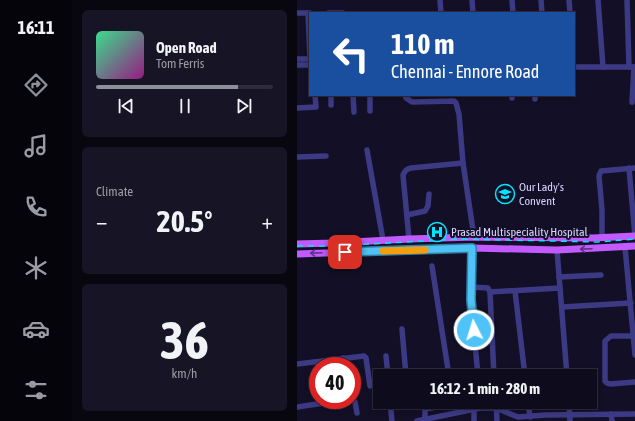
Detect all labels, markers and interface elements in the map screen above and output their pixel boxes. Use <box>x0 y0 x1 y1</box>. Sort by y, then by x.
text: 16:11 <box>17 17 55 38</box>
icon: left <box>325 28 377 80</box>
text: 110 m <box>391 28 454 60</box>
text: Open Road <box>156 39 217 56</box>
text: Tom Ferris <box>156 56 204 71</box>
text: Chennai - Ennore Road <box>391 61 539 82</box>
icon: directions <box>22 71 50 99</box>
icon: previous <box>115 95 137 117</box>
icon: pause <box>174 95 196 117</box>
icon: next <box>233 95 255 117</box>
icon: music <box>22 132 50 160</box>
place label: Our Lady's Convent <box>519 180 564 208</box>
school or university icon: Our Lady's Convent <box>494 183 516 205</box>
text: Climate <box>96 184 133 199</box>
icon: phone <box>22 193 50 221</box>
text: 20.5° <box>157 204 212 238</box>
text: − <box>96 208 107 234</box>
text: + <box>262 208 273 234</box>
hospital icon: Prasad Multispeciality Hospital <box>426 221 448 243</box>
place label: Prasad Multispeciality Hospital <box>451 225 589 239</box>
pin <box>328 235 362 269</box>
icon: arrive <box>334 241 356 263</box>
one-way arrow <box>580 245 593 253</box>
one-way arrow <box>310 249 323 257</box>
icon: climate <box>22 254 50 282</box>
position arrow <box>453 309 495 351</box>
text: 36 <box>160 310 209 370</box>
icon: car <box>22 315 50 343</box>
speed limit sign: 40 <box>309 357 361 409</box>
text: km/h <box>172 366 197 381</box>
icon: filters <box>22 376 50 404</box>
text: 16:12 · 1 min · 280 m <box>430 380 540 397</box>

